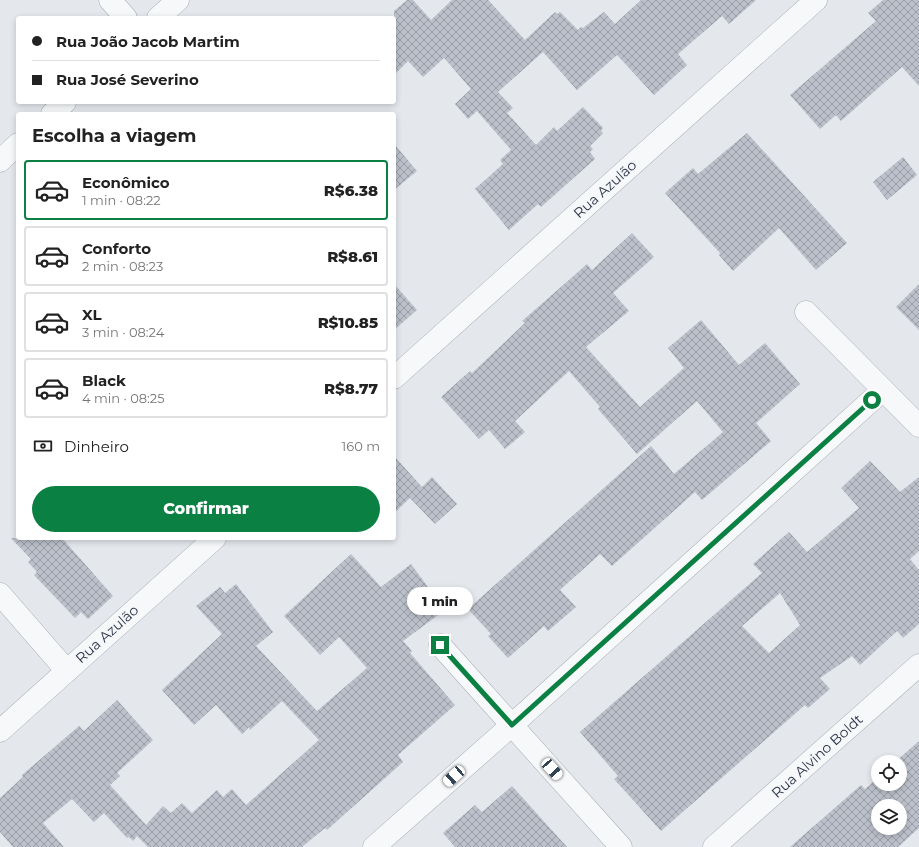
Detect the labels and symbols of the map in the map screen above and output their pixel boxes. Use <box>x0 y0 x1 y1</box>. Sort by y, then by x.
street label: Rua Azulão <box>570 156 640 222</box>
route start <box>863 391 881 409</box>
callout: 1 min <box>407 587 473 615</box>
street label: Rua Azulão <box>72 601 142 667</box>
route end <box>431 636 449 654</box>
street label: Rua Alvino Boldt <box>768 710 867 802</box>
car <box>540 756 564 782</box>
car <box>441 764 467 788</box>

